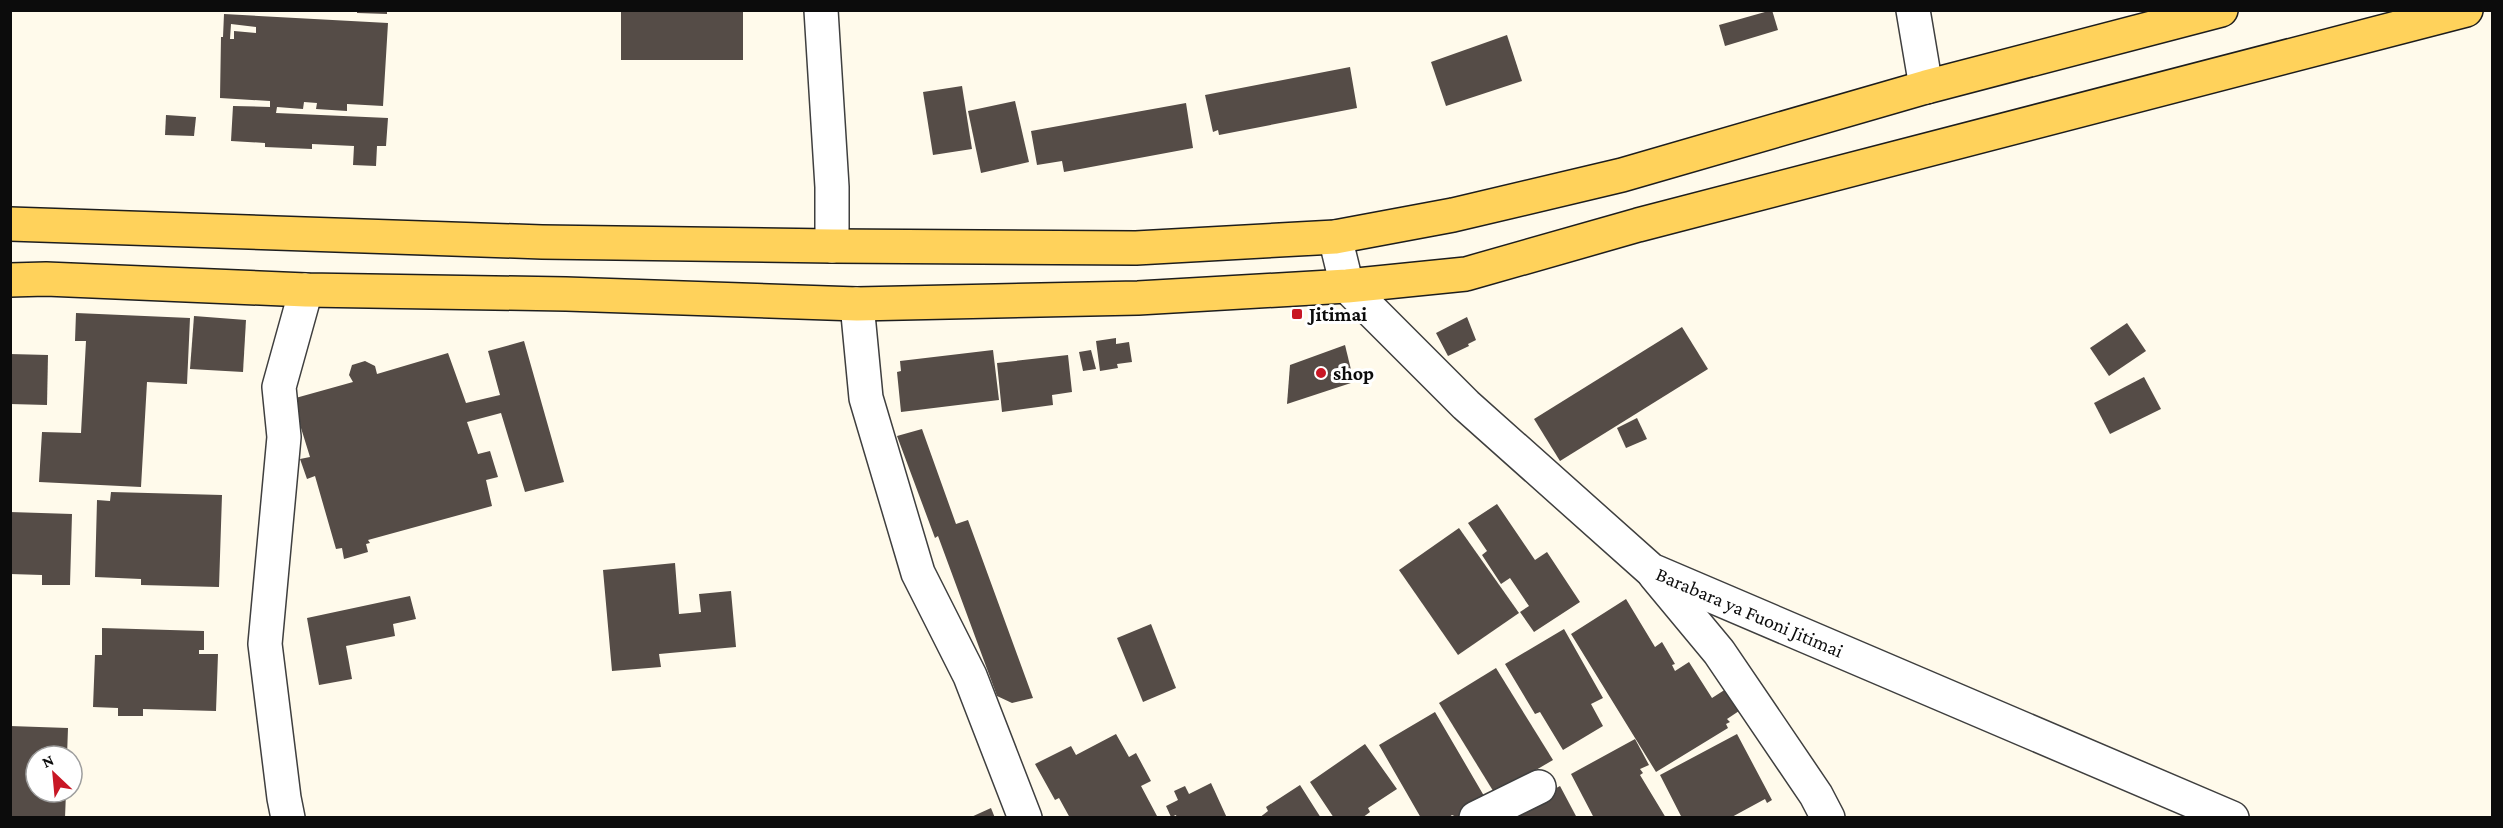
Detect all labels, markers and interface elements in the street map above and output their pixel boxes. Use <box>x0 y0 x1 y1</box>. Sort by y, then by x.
place label: Jitimai <box>1307 303 1367 325</box>
marker: Jitimai <box>1290 307 1304 321</box>
place label: shop <box>1333 362 1374 384</box>
marker: shop <box>1314 366 1328 380</box>
street label: Barabara ya Fuoni Jitimai <box>1653 563 1847 662</box>
north arrow <box>24 744 84 804</box>
text: N <box>39 751 56 771</box>

